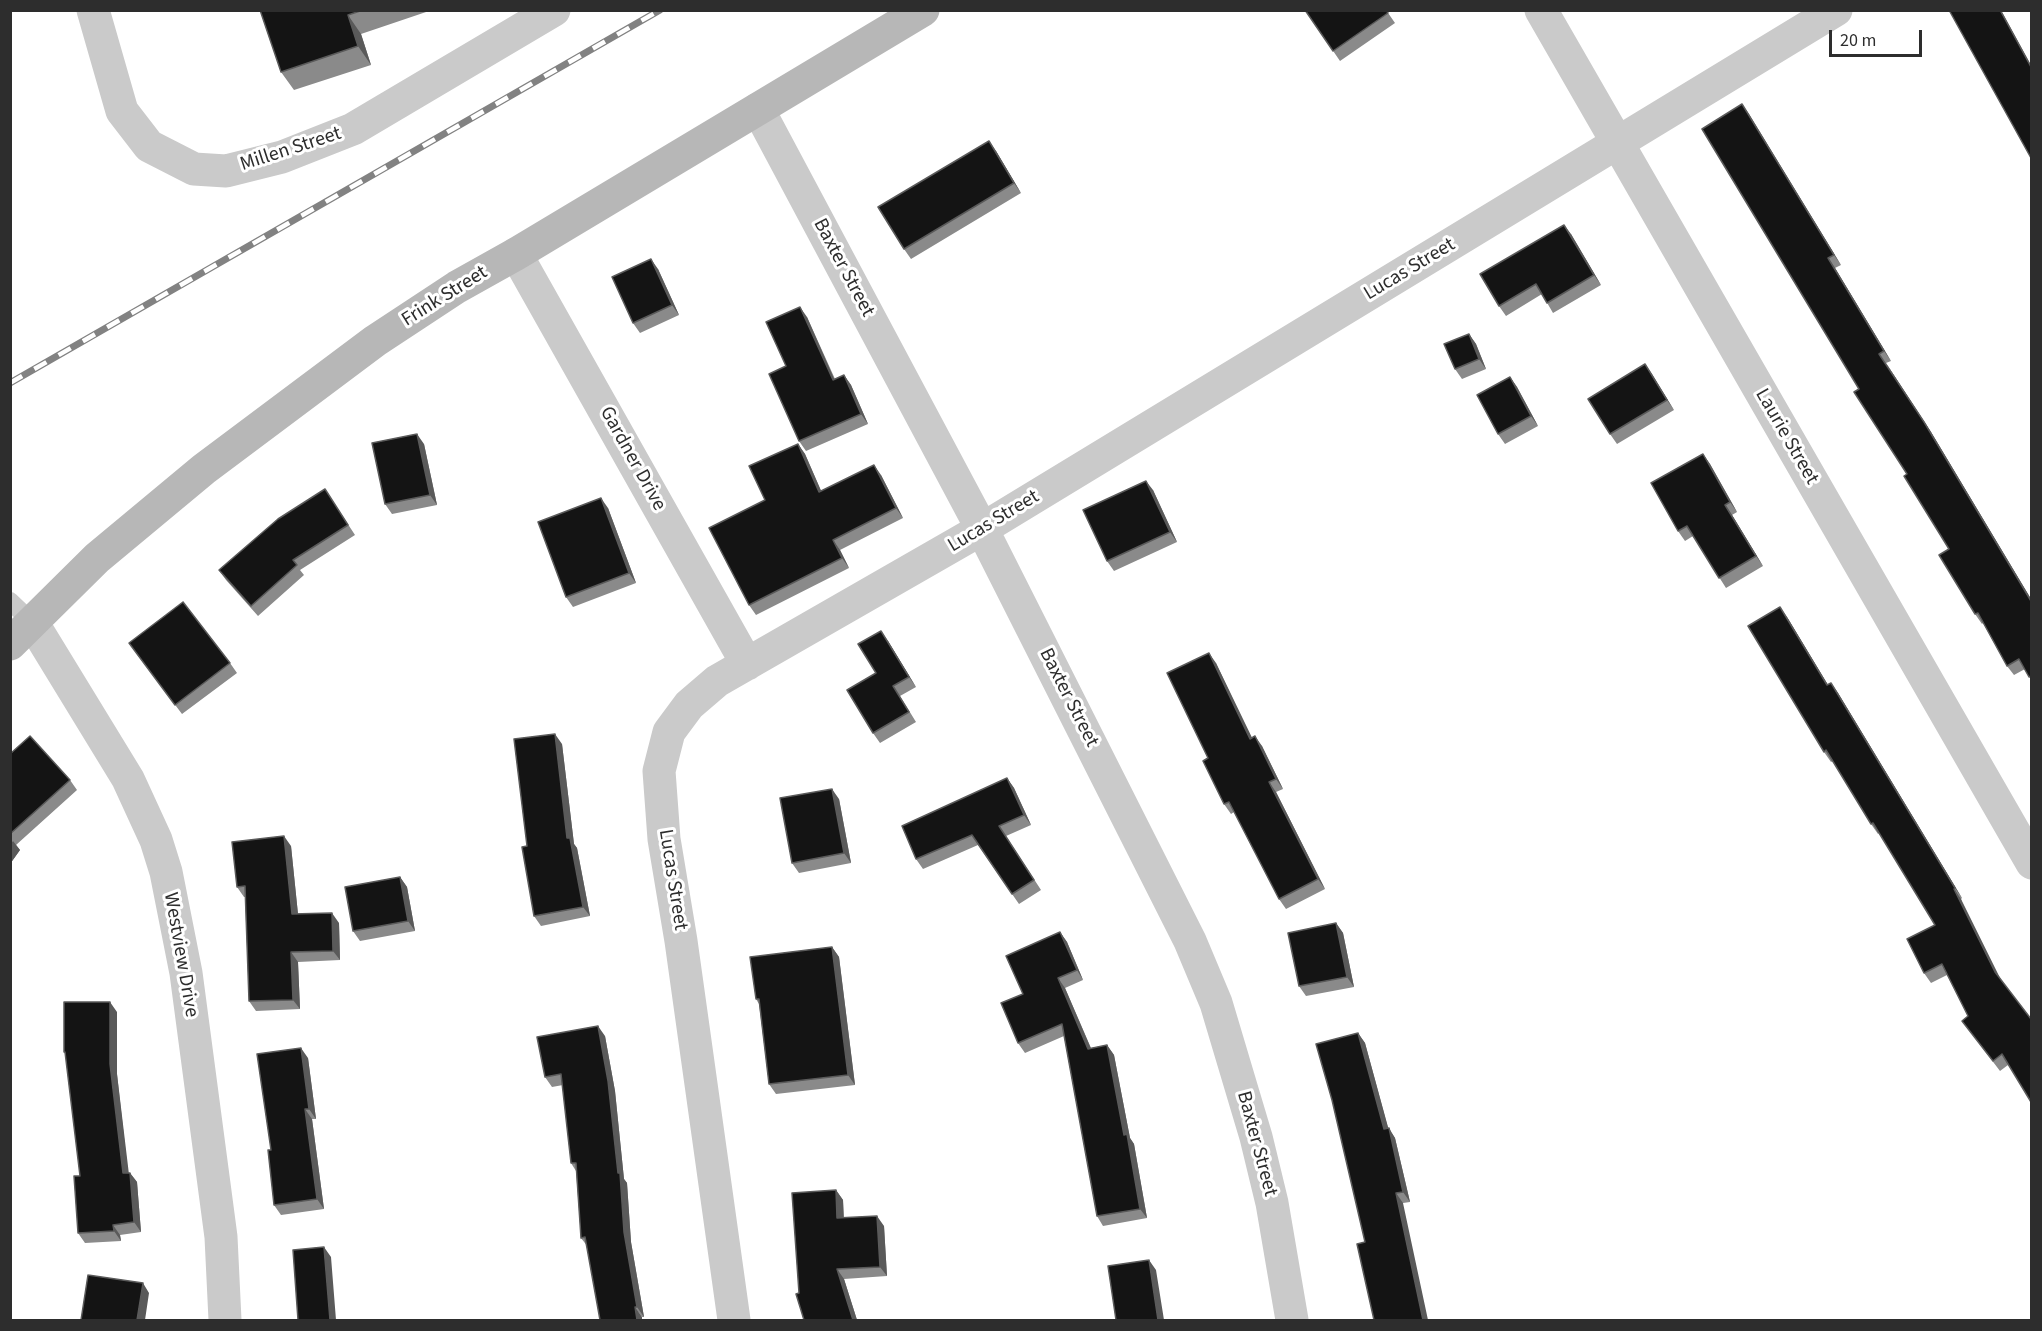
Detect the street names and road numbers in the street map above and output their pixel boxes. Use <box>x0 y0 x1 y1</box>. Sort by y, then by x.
street label: Millen Street <box>238 122 344 178</box>
street label: Baxter Street <box>807 215 879 321</box>
street label: Lucas Street <box>1360 233 1460 307</box>
street label: Frink Street <box>398 261 492 333</box>
street label: Laurie Street <box>1749 385 1823 489</box>
street label: Gardner Drive <box>594 403 670 515</box>
street label: Lucas Street <box>944 485 1044 559</box>
street label: Baxter Street <box>1033 645 1103 751</box>
street label: Lucas Street <box>652 828 692 932</box>
street label: Westview Drive <box>157 891 203 1019</box>
street label: Baxter Street <box>1230 1089 1282 1199</box>

